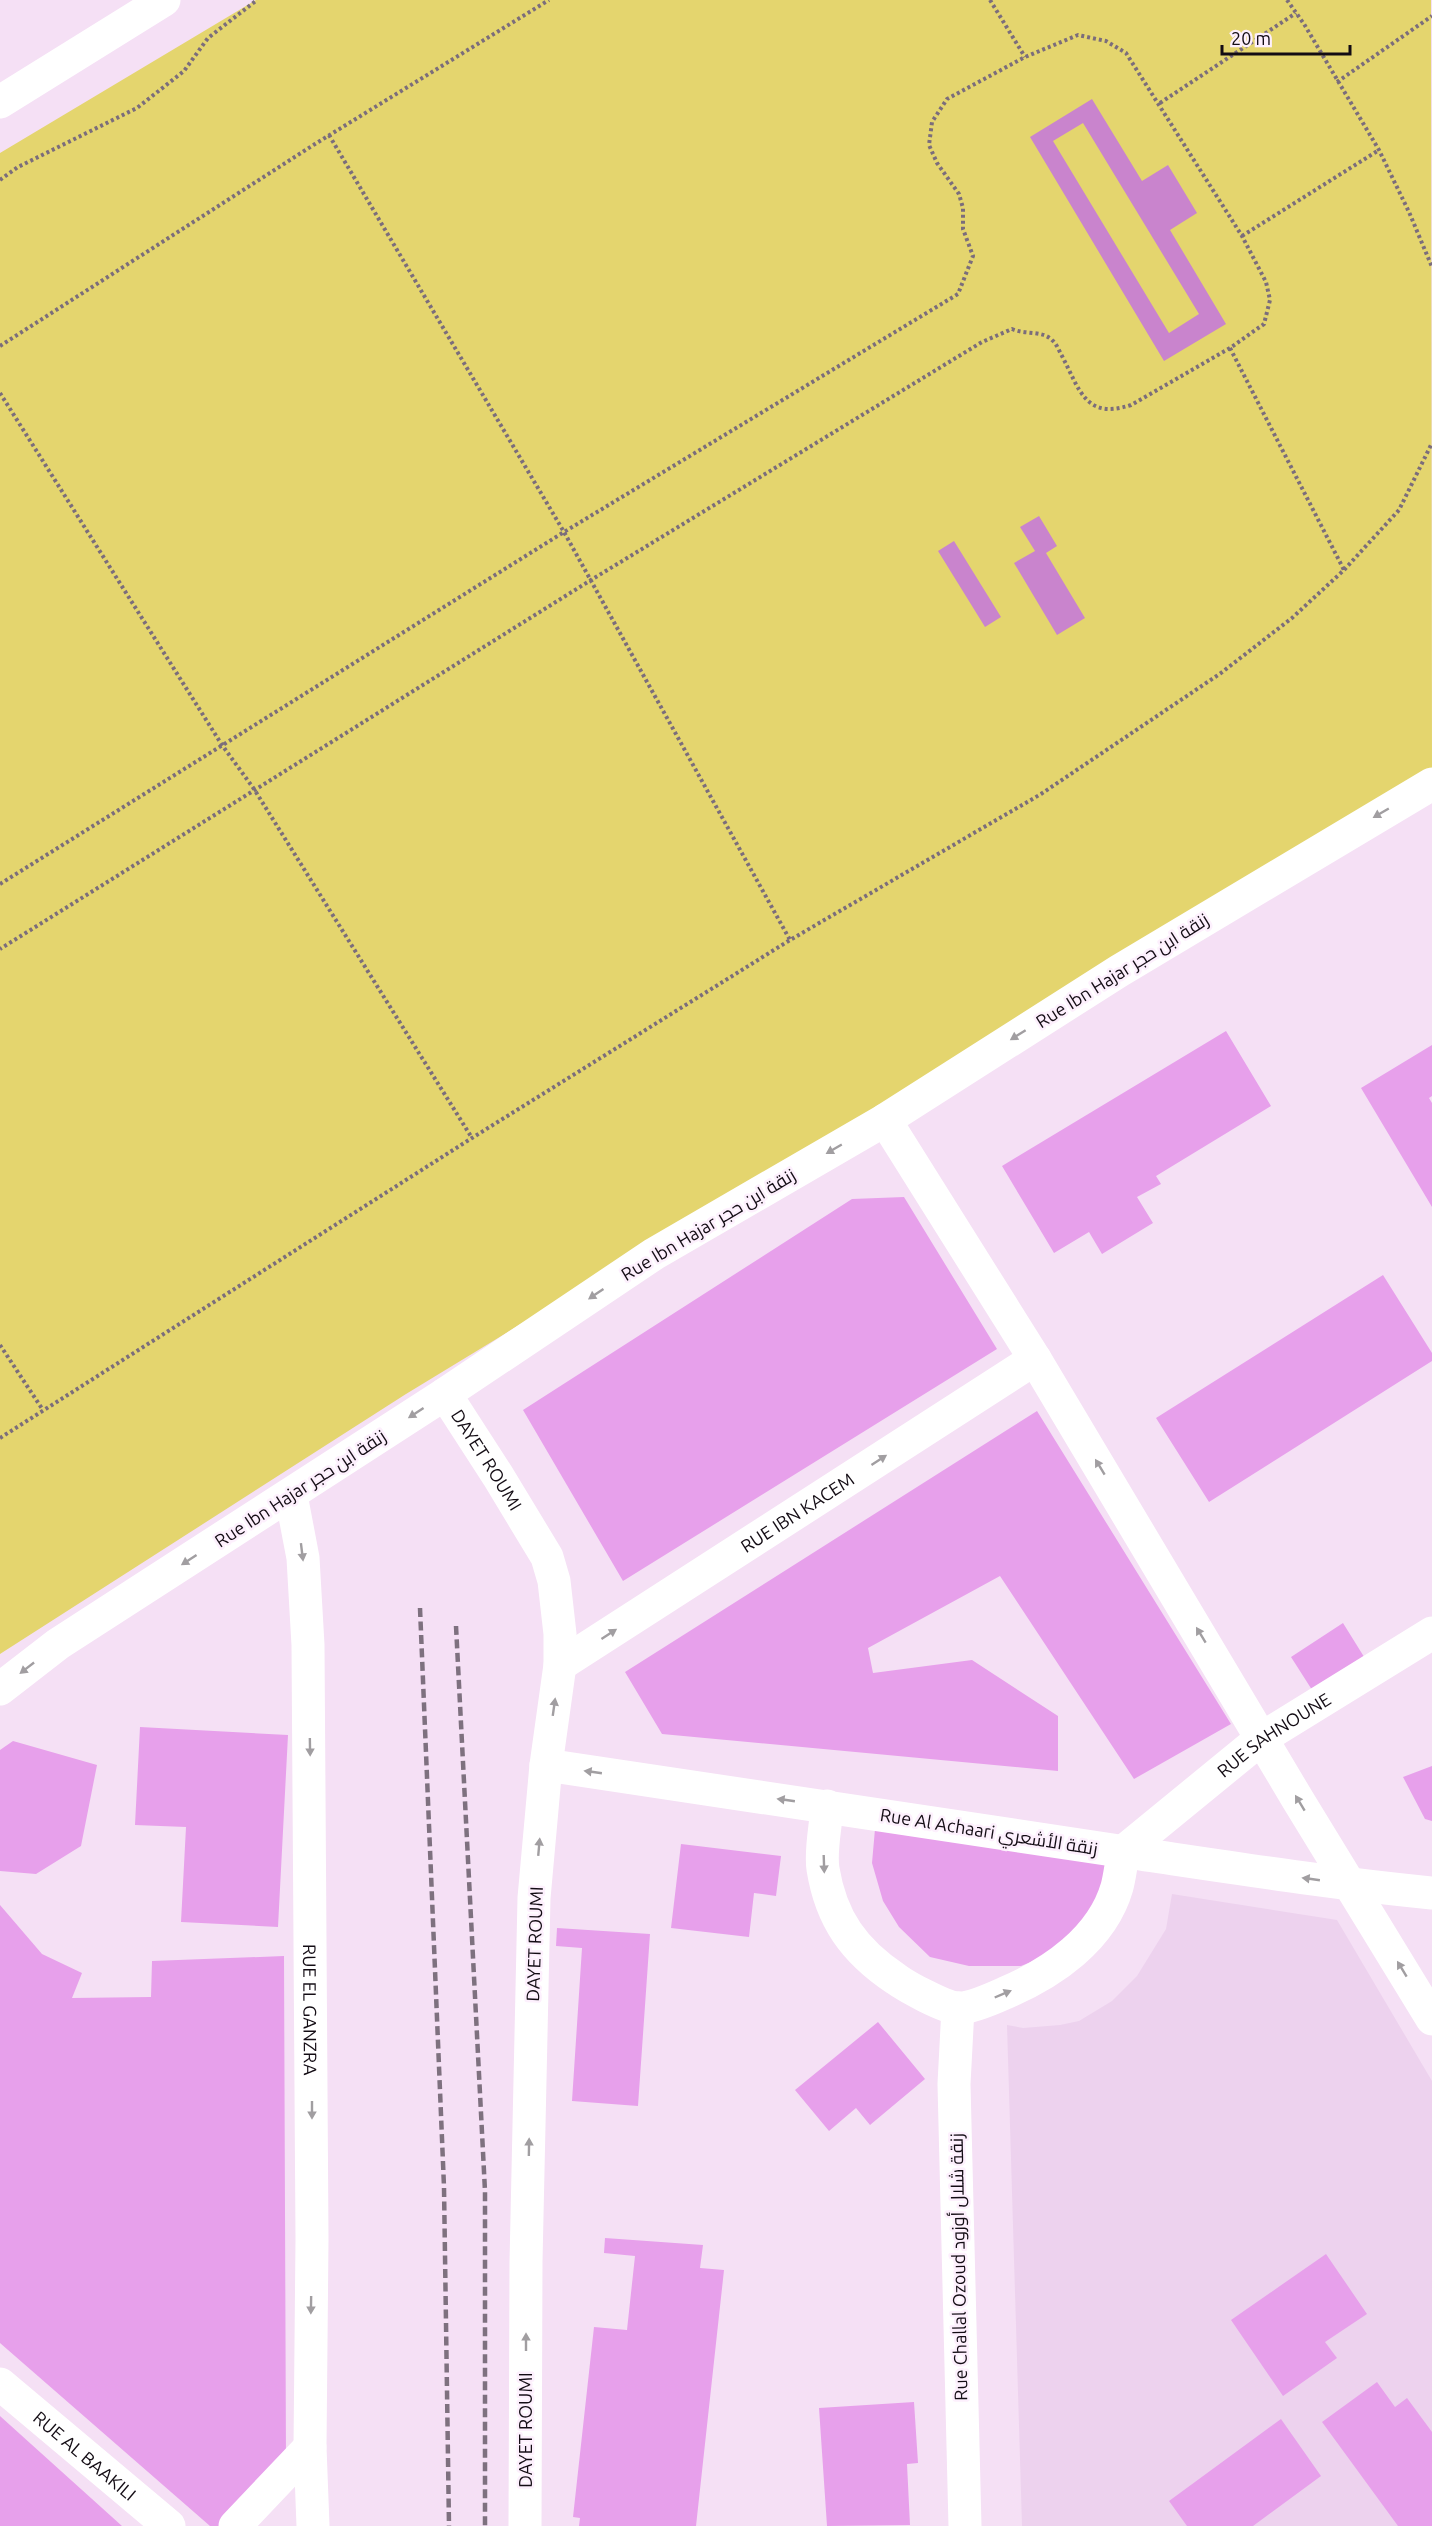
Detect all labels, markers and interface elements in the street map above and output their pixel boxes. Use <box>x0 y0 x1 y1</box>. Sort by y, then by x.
scale bar <box>1222 18 1350 56</box>
text: 20 m <box>1231 28 1271 48</box>
one-way arrow <box>1373 808 1390 818</box>
street label: Rue Ibn Hajar زنقة ابن حجر <box>1032 909 1213 1033</box>
one-way arrow <box>1010 1029 1026 1040</box>
one-way arrow <box>826 1144 842 1155</box>
street label: Rue Ibn Hajar زنقة ابن حجر <box>617 1164 800 1286</box>
one-way arrow <box>587 1288 604 1299</box>
street label: DAYET ROUMI <box>448 1406 526 1514</box>
one-way arrow <box>408 1408 424 1419</box>
street label: Rue Ibn Hajar زنقة ابن حجر <box>211 1425 390 1552</box>
one-way arrow <box>871 1455 887 1466</box>
one-way arrow <box>1095 1459 1106 1475</box>
street label: RUE IBN KACEM <box>737 1468 857 1556</box>
one-way arrow <box>298 1543 307 1562</box>
one-way arrow <box>181 1554 197 1565</box>
one-way arrow <box>1195 1627 1206 1643</box>
one-way arrow <box>601 1628 617 1639</box>
one-way arrow <box>19 1662 35 1675</box>
street label: RUE SAHNOUNE <box>1213 1688 1334 1781</box>
one-way arrow <box>549 1698 559 1717</box>
one-way arrow <box>305 1737 315 1756</box>
one-way arrow <box>584 1768 603 1777</box>
one-way arrow <box>777 1795 796 1804</box>
one-way arrow <box>1294 1795 1305 1811</box>
street label: Rue Al Achaari زنقة الأشعري <box>878 1804 1099 1863</box>
one-way arrow <box>534 1837 543 1856</box>
one-way arrow <box>820 1855 829 1874</box>
one-way arrow <box>1302 1875 1321 1884</box>
street label: DAYET ROUMI <box>522 1886 546 2002</box>
street label: RUE EL GANZRA <box>300 1944 321 2076</box>
one-way arrow <box>1396 1961 1407 1977</box>
one-way arrow <box>994 1989 1012 1998</box>
one-way arrow <box>307 2100 317 2119</box>
street label: Rue Challal Ozoud زنقة شلال أوزود <box>946 2133 972 2401</box>
one-way arrow <box>524 2137 534 2156</box>
one-way arrow <box>306 2295 316 2314</box>
one-way arrow <box>521 2332 530 2351</box>
street label: DAYET ROUMI <box>515 2372 535 2488</box>
street label: RUE AL BAAKILI <box>30 2407 140 2504</box>

